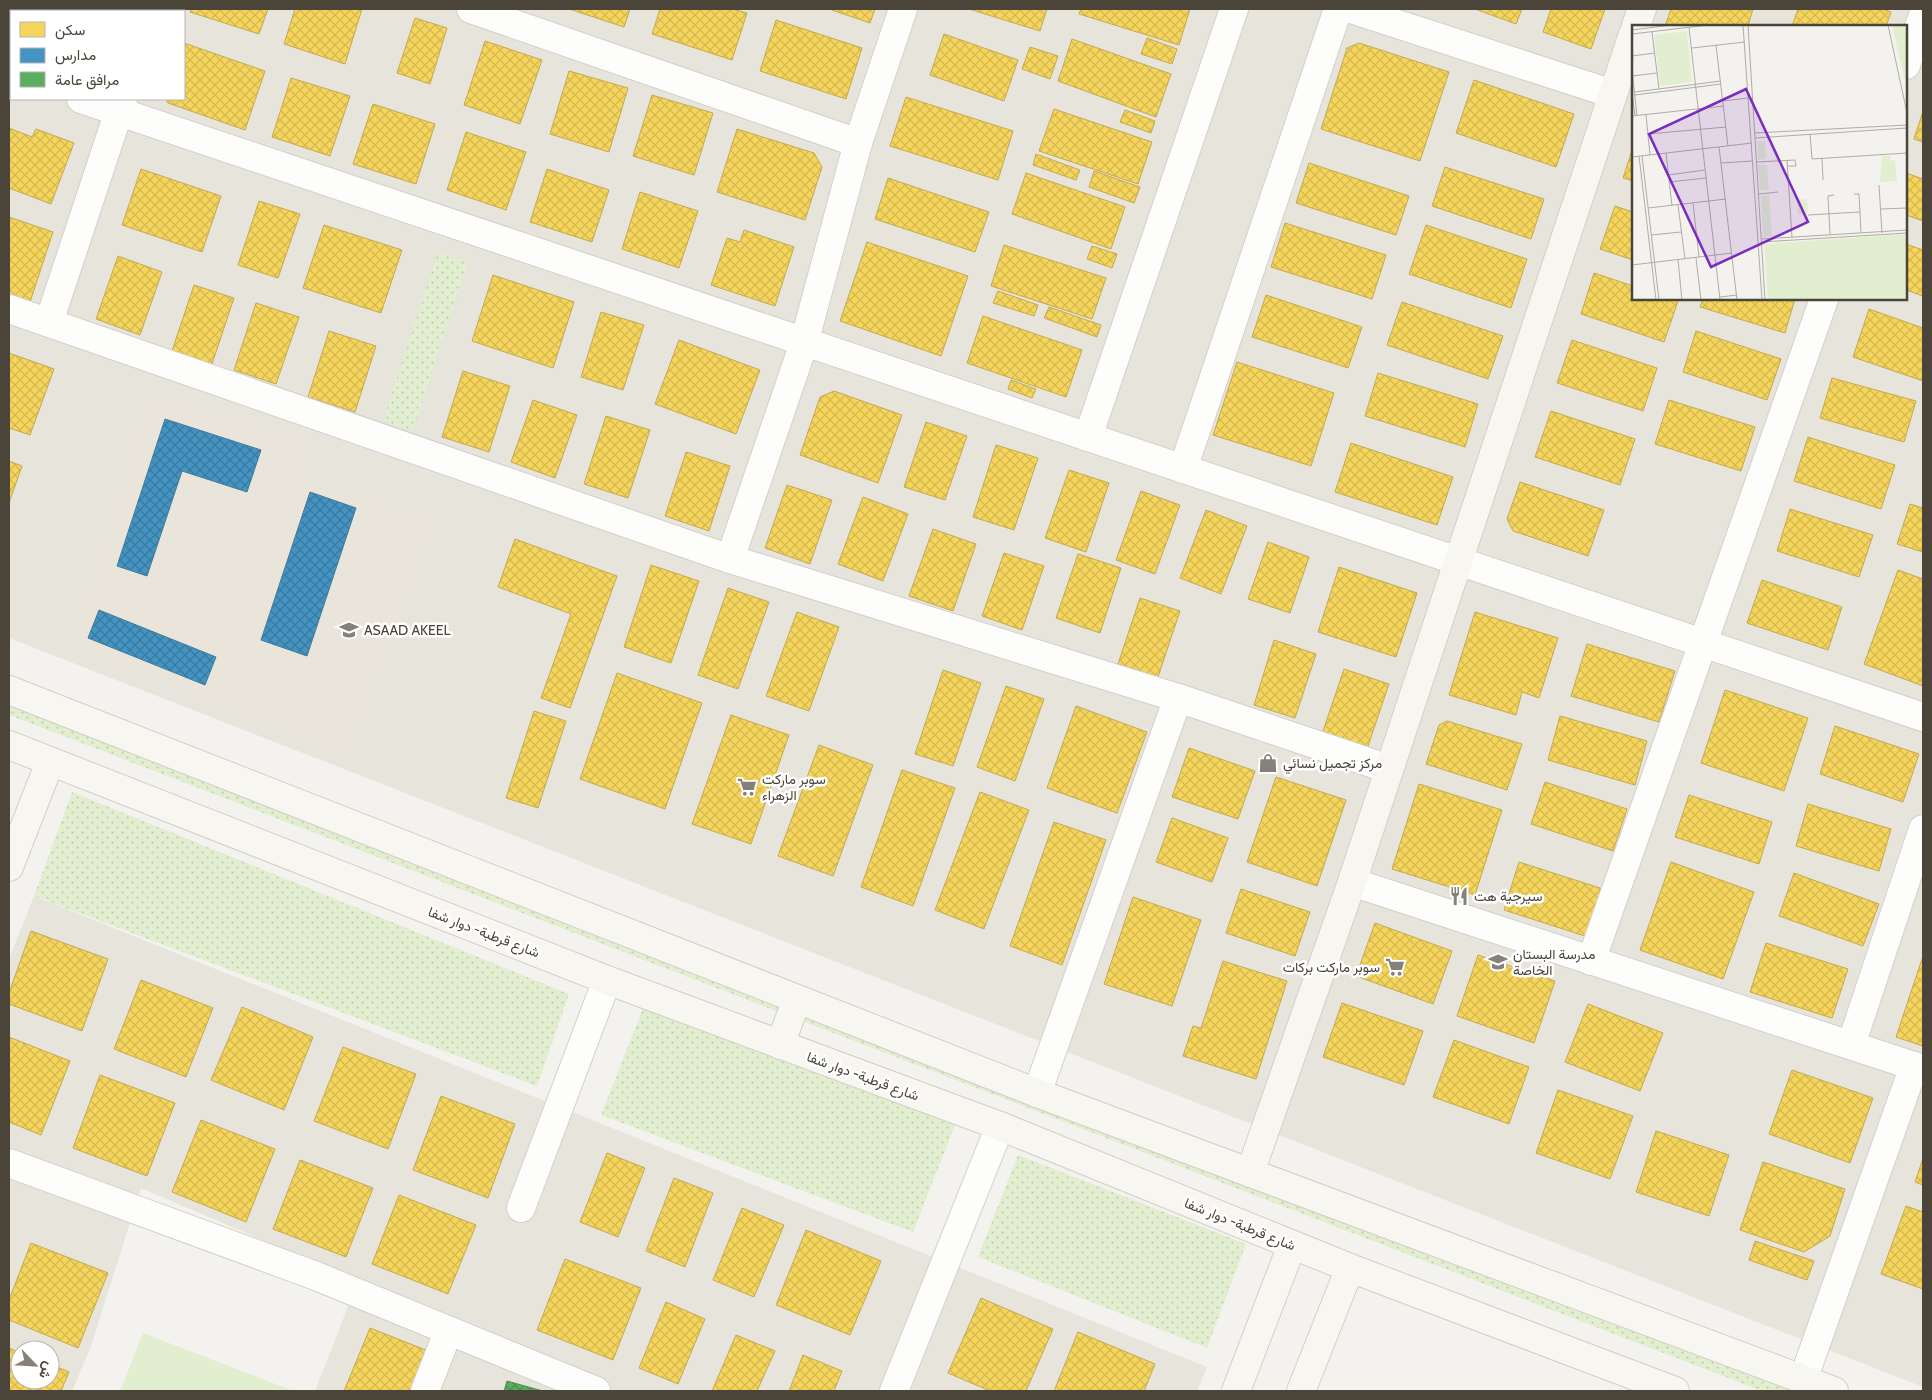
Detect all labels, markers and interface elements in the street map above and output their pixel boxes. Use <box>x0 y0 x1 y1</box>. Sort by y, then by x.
legend <box>10 10 185 100</box>
text: سكن <box>55 21 85 40</box>
inset map <box>1632 25 1907 300</box>
text: مدارس <box>55 46 96 65</box>
text: مرافق عامة <box>55 71 119 90</box>
school or university icon: ASAAD AKEEL <box>338 619 360 641</box>
place label: ASAAD AKEEL <box>364 621 450 639</box>
shop icon: مركز تجميل نسائي <box>1257 752 1279 774</box>
place label: مركز تجميل نسائي <box>1283 754 1382 775</box>
place label: سوبر ماركت الزهراء <box>762 770 826 804</box>
supermarket icon: سوبر ماركت الزهراء <box>736 776 758 798</box>
restaurant icon: سيرجية هت <box>1448 885 1470 907</box>
place label: سيرجية هت <box>1474 887 1543 905</box>
street label: شارع قرطبة- دوار شفا <box>425 902 542 963</box>
place label: مدرسة البستان الخاصة <box>1513 945 1596 979</box>
school or university icon: مدرسة البستان الخاصة <box>1487 951 1509 973</box>
supermarket icon: سوبر ماركت بركات <box>1384 956 1406 978</box>
place label: سوبر ماركت بركات <box>1283 958 1380 976</box>
street label: شارع قرطبة- دوار شفا <box>804 1047 922 1107</box>
street label: شارع قرطبة- دوار شفا <box>1181 1194 1298 1256</box>
north arrow <box>10 1340 60 1390</box>
text: ش <box>35 1359 58 1382</box>

